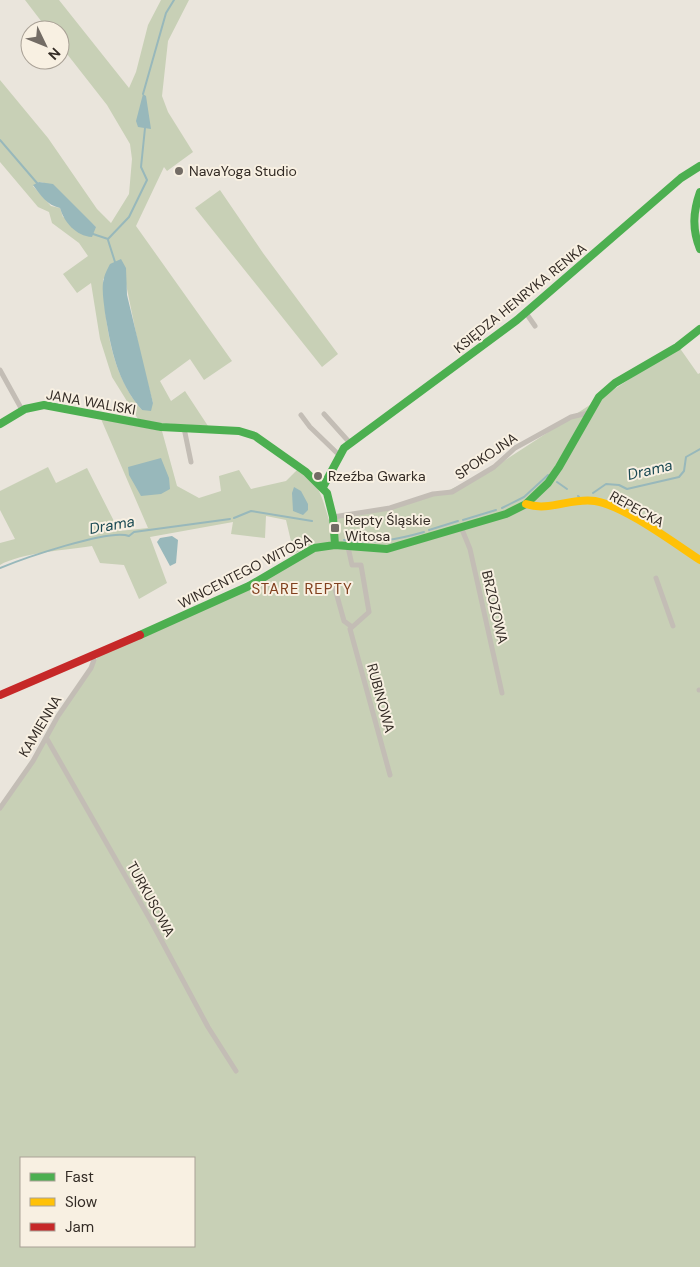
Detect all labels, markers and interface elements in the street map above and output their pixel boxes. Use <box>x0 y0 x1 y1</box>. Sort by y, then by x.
north arrow <box>20 20 70 70</box>
text: N <box>44 44 65 64</box>
place label: NavaYoga Studio <box>189 162 297 180</box>
marker: NavaYoga Studio <box>173 165 185 177</box>
street label: KSIĘDZA HENRYKA RENKA <box>450 239 590 357</box>
street label: JANA WALISKI <box>45 385 137 419</box>
street label: SPOKOJNA <box>451 429 521 483</box>
water label: Drama <box>625 455 675 485</box>
place label: Rzeźba Gwarka <box>328 467 426 485</box>
marker: Rzeźba Gwarka <box>312 470 324 482</box>
street label: REPECKA <box>606 487 668 531</box>
water label: Drama <box>88 511 136 539</box>
place label: Repty Śląskie Witosa <box>345 511 431 545</box>
marker: Repty Śląskie Witosa <box>329 522 341 534</box>
street label: WINCENTEGO WITOSA <box>175 529 315 613</box>
street label: BRZOZOWA <box>478 569 512 645</box>
district label: STARE REPTY <box>251 579 353 599</box>
street label: RUBINOWA <box>363 661 399 735</box>
street label: KAMIENNA <box>14 692 66 760</box>
street label: TURKUSOWA <box>123 858 179 940</box>
legend <box>20 1157 195 1247</box>
text: Fast <box>65 1167 94 1187</box>
text: Slow <box>65 1192 98 1212</box>
text: Jam <box>65 1217 94 1237</box>

